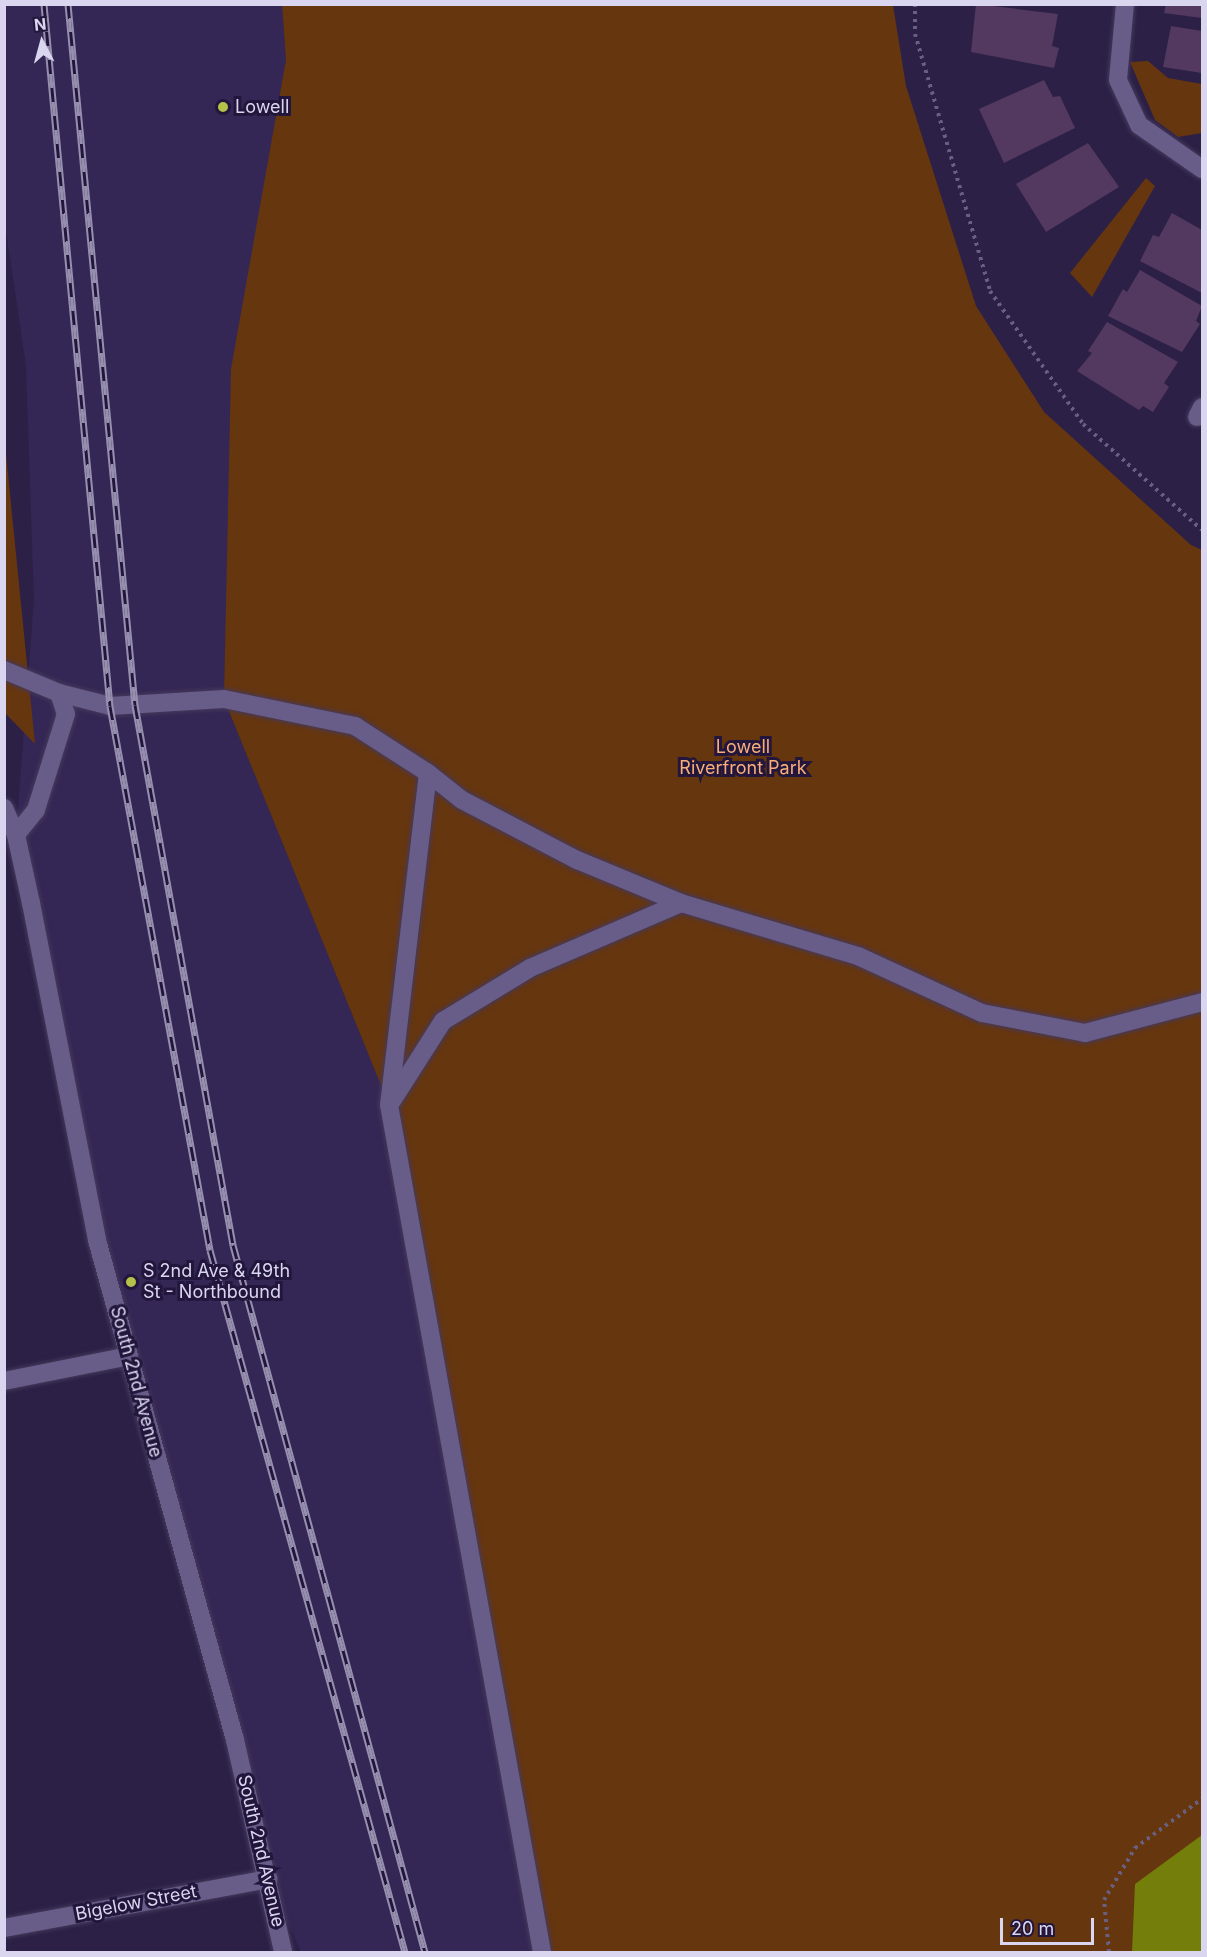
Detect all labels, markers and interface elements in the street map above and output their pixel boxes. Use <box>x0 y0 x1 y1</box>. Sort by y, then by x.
north arrow <box>12 12 72 72</box>
text: N <box>33 14 47 35</box>
place label: Lowell <box>235 96 289 118</box>
marker: Lowell <box>216 100 230 114</box>
park label: Lowell Riverfront Park <box>679 737 807 780</box>
place label: S 2nd Ave & 49th St - Northbound <box>143 1261 290 1304</box>
marker: S 2nd Ave & 49th St - Northbound <box>124 1275 138 1289</box>
street label: South 2nd Avenue <box>105 1304 167 1460</box>
street label: South 2nd Avenue <box>233 1773 289 1929</box>
street label: Bigelow Street <box>74 1881 198 1925</box>
scale bar <box>1003 1906 1098 1944</box>
text: 20 m <box>1011 1918 1054 1939</box>

